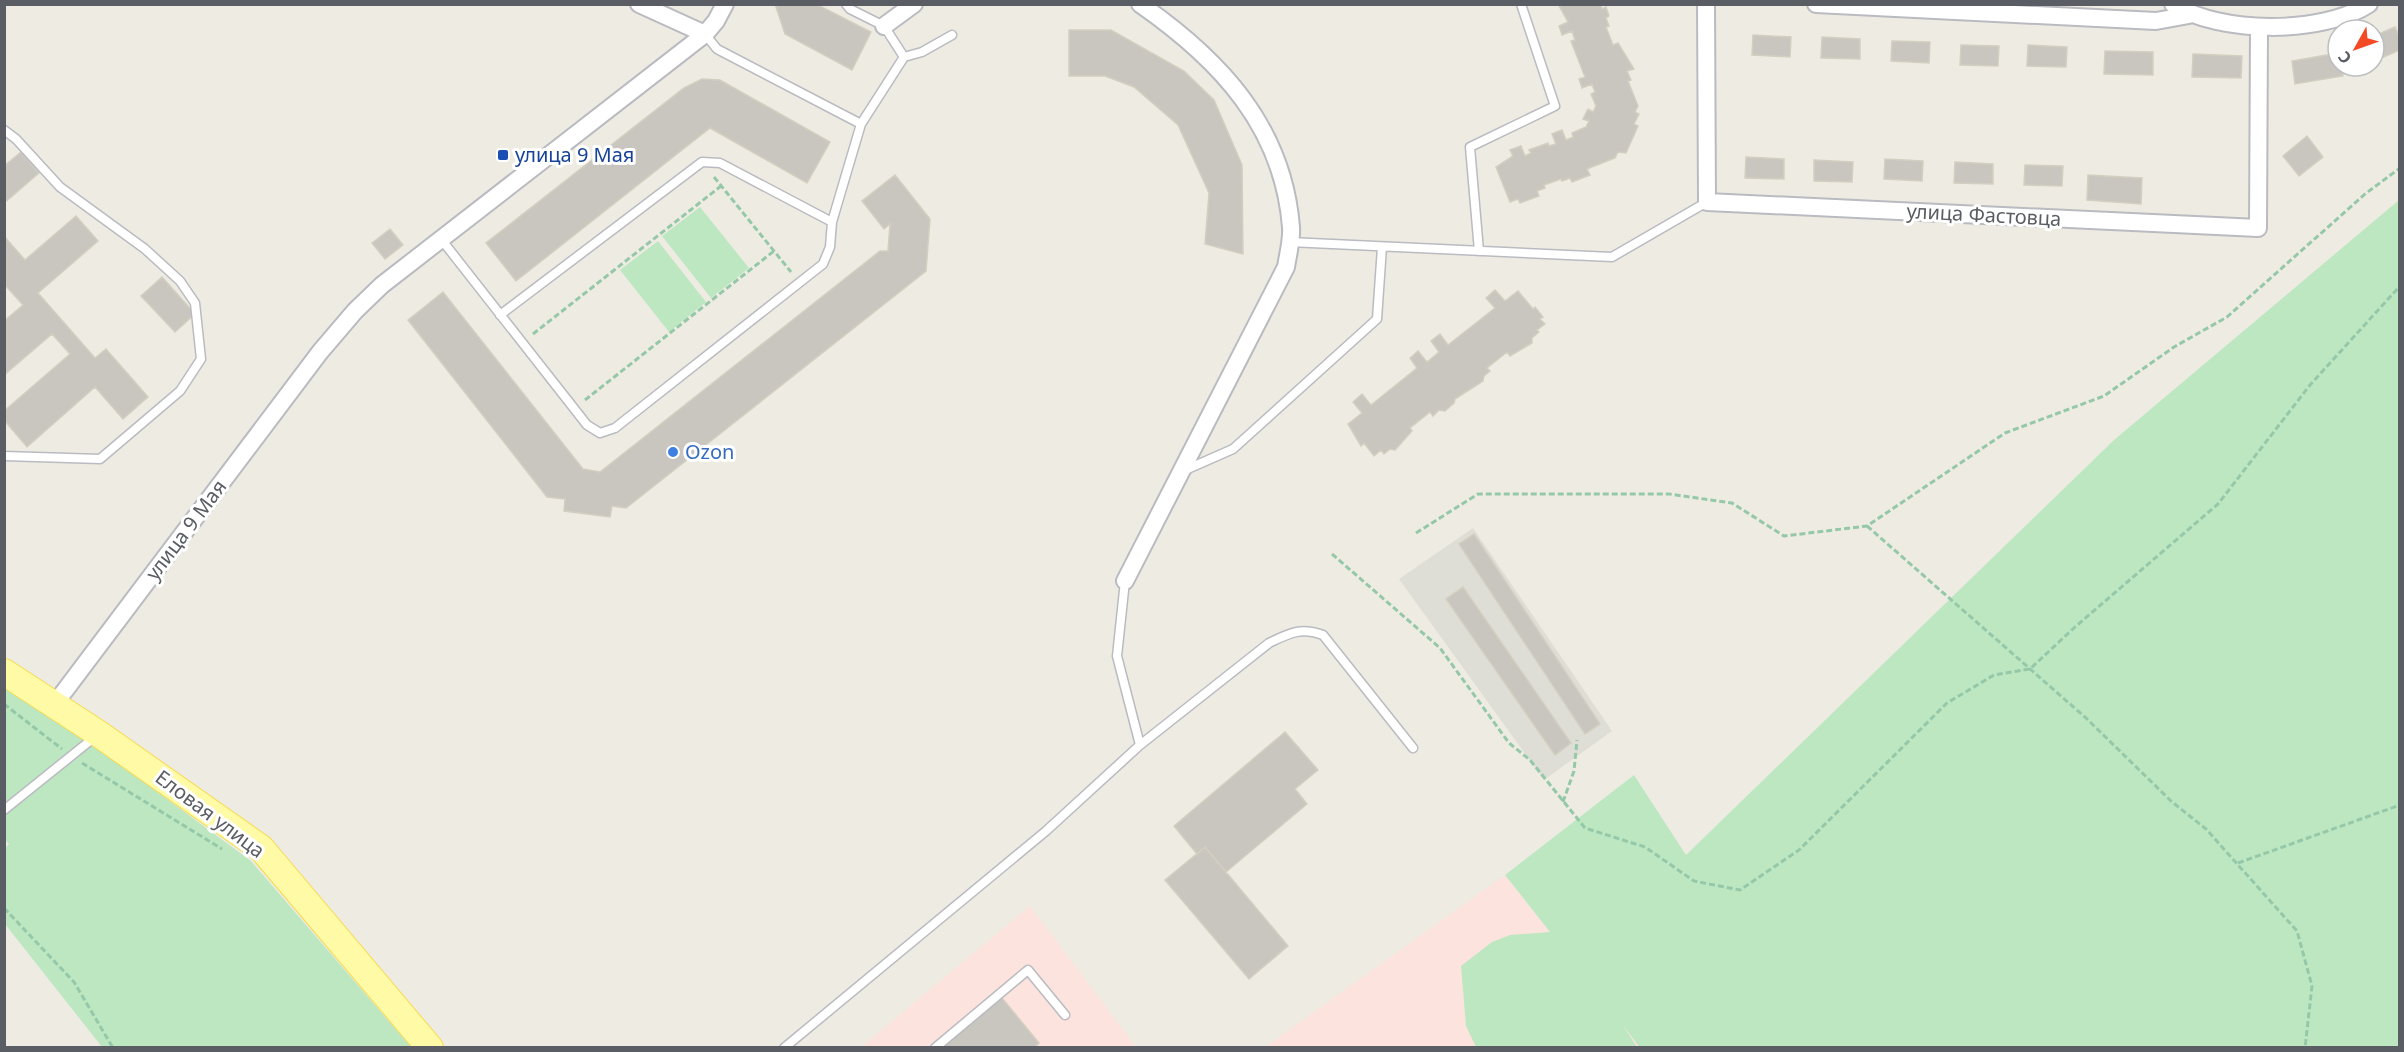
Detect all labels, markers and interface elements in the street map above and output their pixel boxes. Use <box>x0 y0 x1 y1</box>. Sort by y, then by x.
north arrow <box>2326 18 2386 78</box>
text: С <box>2333 47 2356 69</box>
place label: улица 9 Мая <box>515 141 634 168</box>
marker: улица 9 Мая <box>496 148 510 162</box>
street label: улица Фастовца <box>1906 197 2062 232</box>
place label: Ozon <box>685 438 734 465</box>
marker: Ozon <box>666 445 680 459</box>
street label: улица 9 Мая <box>139 474 232 585</box>
street label: Еловая улица <box>150 764 271 864</box>

